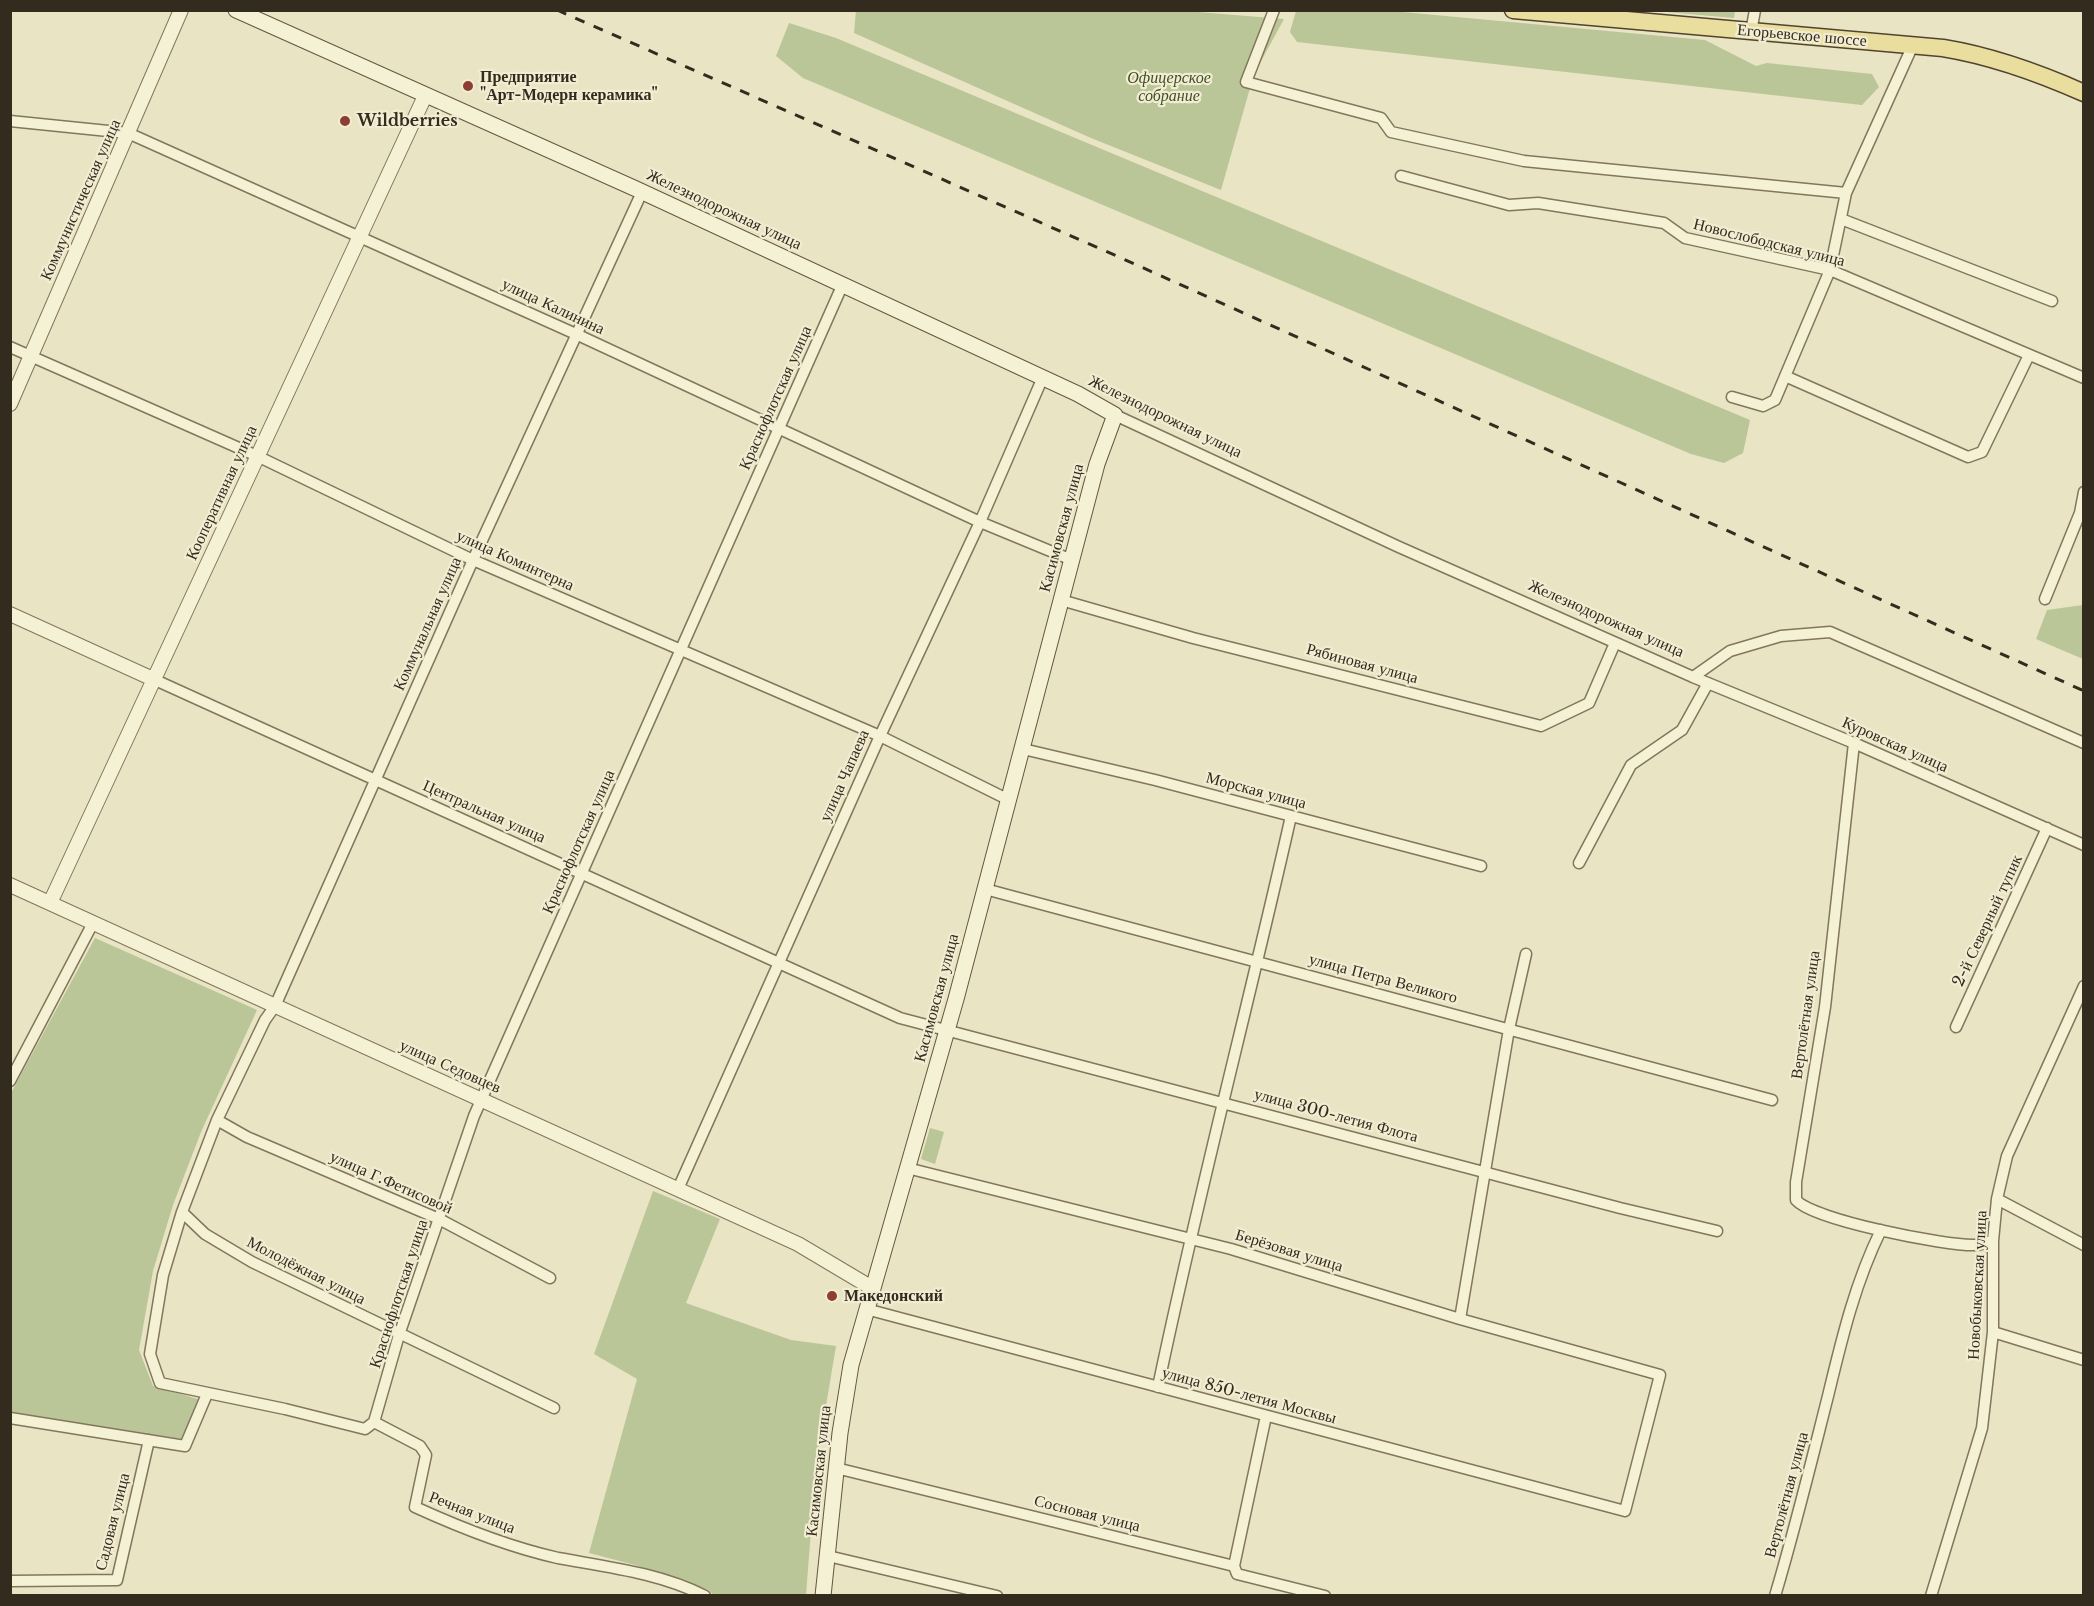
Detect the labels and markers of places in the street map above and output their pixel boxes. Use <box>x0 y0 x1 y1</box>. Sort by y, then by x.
place label: Предприятие "Арт-Модерн керамика" <box>480 67 658 105</box>
marker: Предприятие "Арт-Модерн керамика" <box>461 79 475 93</box>
place label: Wildberries <box>357 111 458 131</box>
marker: Wildberries <box>338 114 352 128</box>
place label: Македонский <box>844 1286 943 1306</box>
marker: Македонский <box>825 1289 839 1303</box>

